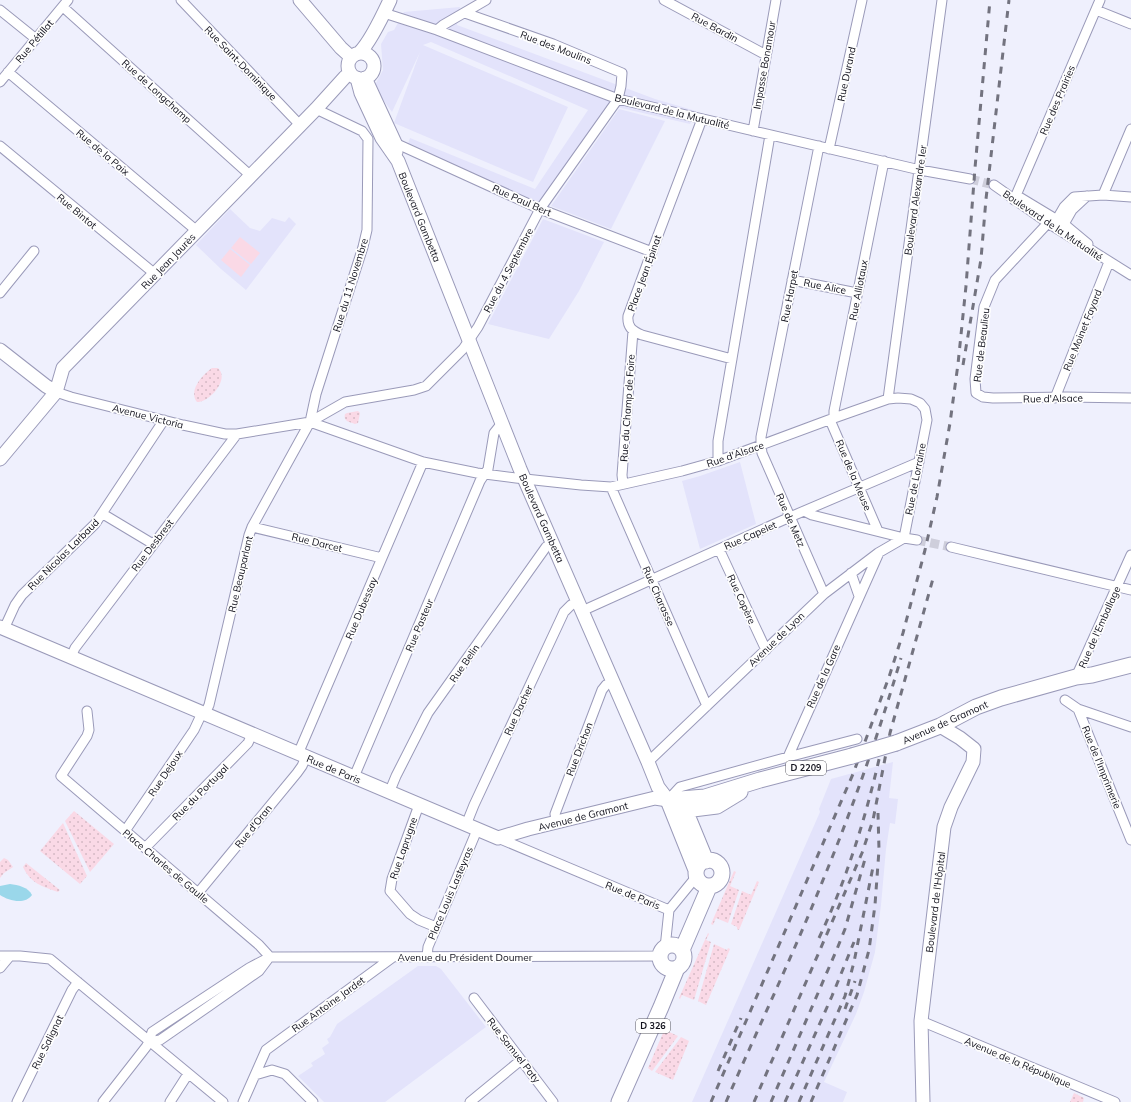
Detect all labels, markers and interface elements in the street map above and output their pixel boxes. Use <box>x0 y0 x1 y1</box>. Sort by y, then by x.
street label: Rue Bardin <box>689 10 741 45</box>
street label: Rue Pétillat <box>12 17 57 66</box>
street label: Impasse Bonamour <box>750 19 779 110</box>
street label: Rue Saint-Dominique <box>202 23 280 103</box>
street label: Rue des Moulins <box>518 28 593 67</box>
street label: Rue Durand <box>834 46 859 103</box>
street label: Rue de Longchamp <box>119 57 194 126</box>
street label: Rue des Prairies <box>1037 63 1078 137</box>
street label: Boulevard de la Mutualité <box>613 91 731 132</box>
street label: Rue de la Paix <box>73 126 133 179</box>
street label: Boulevard Alexandre Ier <box>901 144 930 256</box>
street label: Boulevard Gambetta <box>396 170 444 264</box>
street label: Rue Paul Bert <box>490 182 554 219</box>
street label: Boulevard de la Mutualité <box>1000 187 1105 264</box>
street label: Rue Bintot <box>54 191 100 232</box>
street label: Rue du 4 Septembre <box>481 226 536 315</box>
street label: Rue Jean Jaurès <box>138 231 198 292</box>
street label: Place Jean Épinat <box>625 233 665 313</box>
street label: Rue du 11 Novembre <box>330 237 371 334</box>
street label: Rue Alliotaux <box>846 258 871 322</box>
street label: Rue Harpet <box>778 268 801 323</box>
street label: Rue Alice <box>802 276 847 297</box>
street label: Rue Moinet Fayard <box>1060 287 1105 373</box>
street label: Rue de Beaulieu <box>970 307 993 383</box>
street label: Rue du Champ de Foire <box>617 354 638 462</box>
street label: Rue d'Alsace <box>1023 391 1083 406</box>
street label: Avenue Victoria <box>111 401 185 432</box>
street label: Rue de la Meuse <box>833 438 874 513</box>
street label: Rue d'Alsace <box>705 439 766 470</box>
street label: Rue de Lorraine <box>902 442 929 516</box>
street label: Boulevard Gambetta <box>516 472 567 565</box>
street label: Rue de Metz <box>773 491 808 549</box>
street label: Rue Nicolas Larbaud <box>25 516 102 593</box>
street label: Rue Desbrest <box>129 516 177 574</box>
street label: Rue Capelet <box>722 518 779 553</box>
street label: Rue Darcet <box>290 530 344 555</box>
street label: Rue Beauparlant <box>225 534 256 614</box>
street label: Rue Charasse <box>640 564 678 628</box>
street label: Rue Copère <box>724 572 759 626</box>
street label: Rue Dubessay <box>342 574 381 641</box>
street label: Rue de l'Emballage <box>1076 584 1123 670</box>
street label: Rue Pasteur <box>402 596 437 654</box>
street label: Avenue de Lyon <box>745 609 807 670</box>
street label: Rue Belin <box>447 642 482 685</box>
street label: Rue de la Gare <box>804 642 843 710</box>
street label: Rue Dacher <box>501 683 536 737</box>
street label: Avenue de Gramont <box>900 698 990 747</box>
street label: Rue Drichon <box>563 720 596 778</box>
street label: Rue de l'Imprimerie <box>1079 724 1124 811</box>
street label: Rue Dejoux <box>145 747 186 799</box>
street label: Rue de Paris <box>305 752 363 787</box>
street label: Rue du Portugal <box>169 761 231 823</box>
road number: D 2209 <box>786 761 826 775</box>
street label: Avenue de Gramont <box>537 799 630 834</box>
street label: Rue d'Oran <box>232 802 275 851</box>
street label: Rue Laprugne <box>387 815 420 881</box>
street label: Place Charles de Gaulle <box>120 826 212 906</box>
street label: Place Louis Lasteyras <box>425 845 476 942</box>
street label: Boulevard de l'Hôpital <box>923 851 948 953</box>
street label: Rue de Paris <box>603 879 662 912</box>
street label: Avenue du Président Doumer <box>398 951 533 964</box>
street label: Rue Antoine Jardet <box>289 973 368 1035</box>
street label: Rue Salignat <box>29 1012 66 1072</box>
street label: Rue Samuel Paty <box>484 1015 544 1086</box>
road number: D 326 <box>636 1019 670 1033</box>
street label: Avenue de la République <box>963 1034 1073 1091</box>

